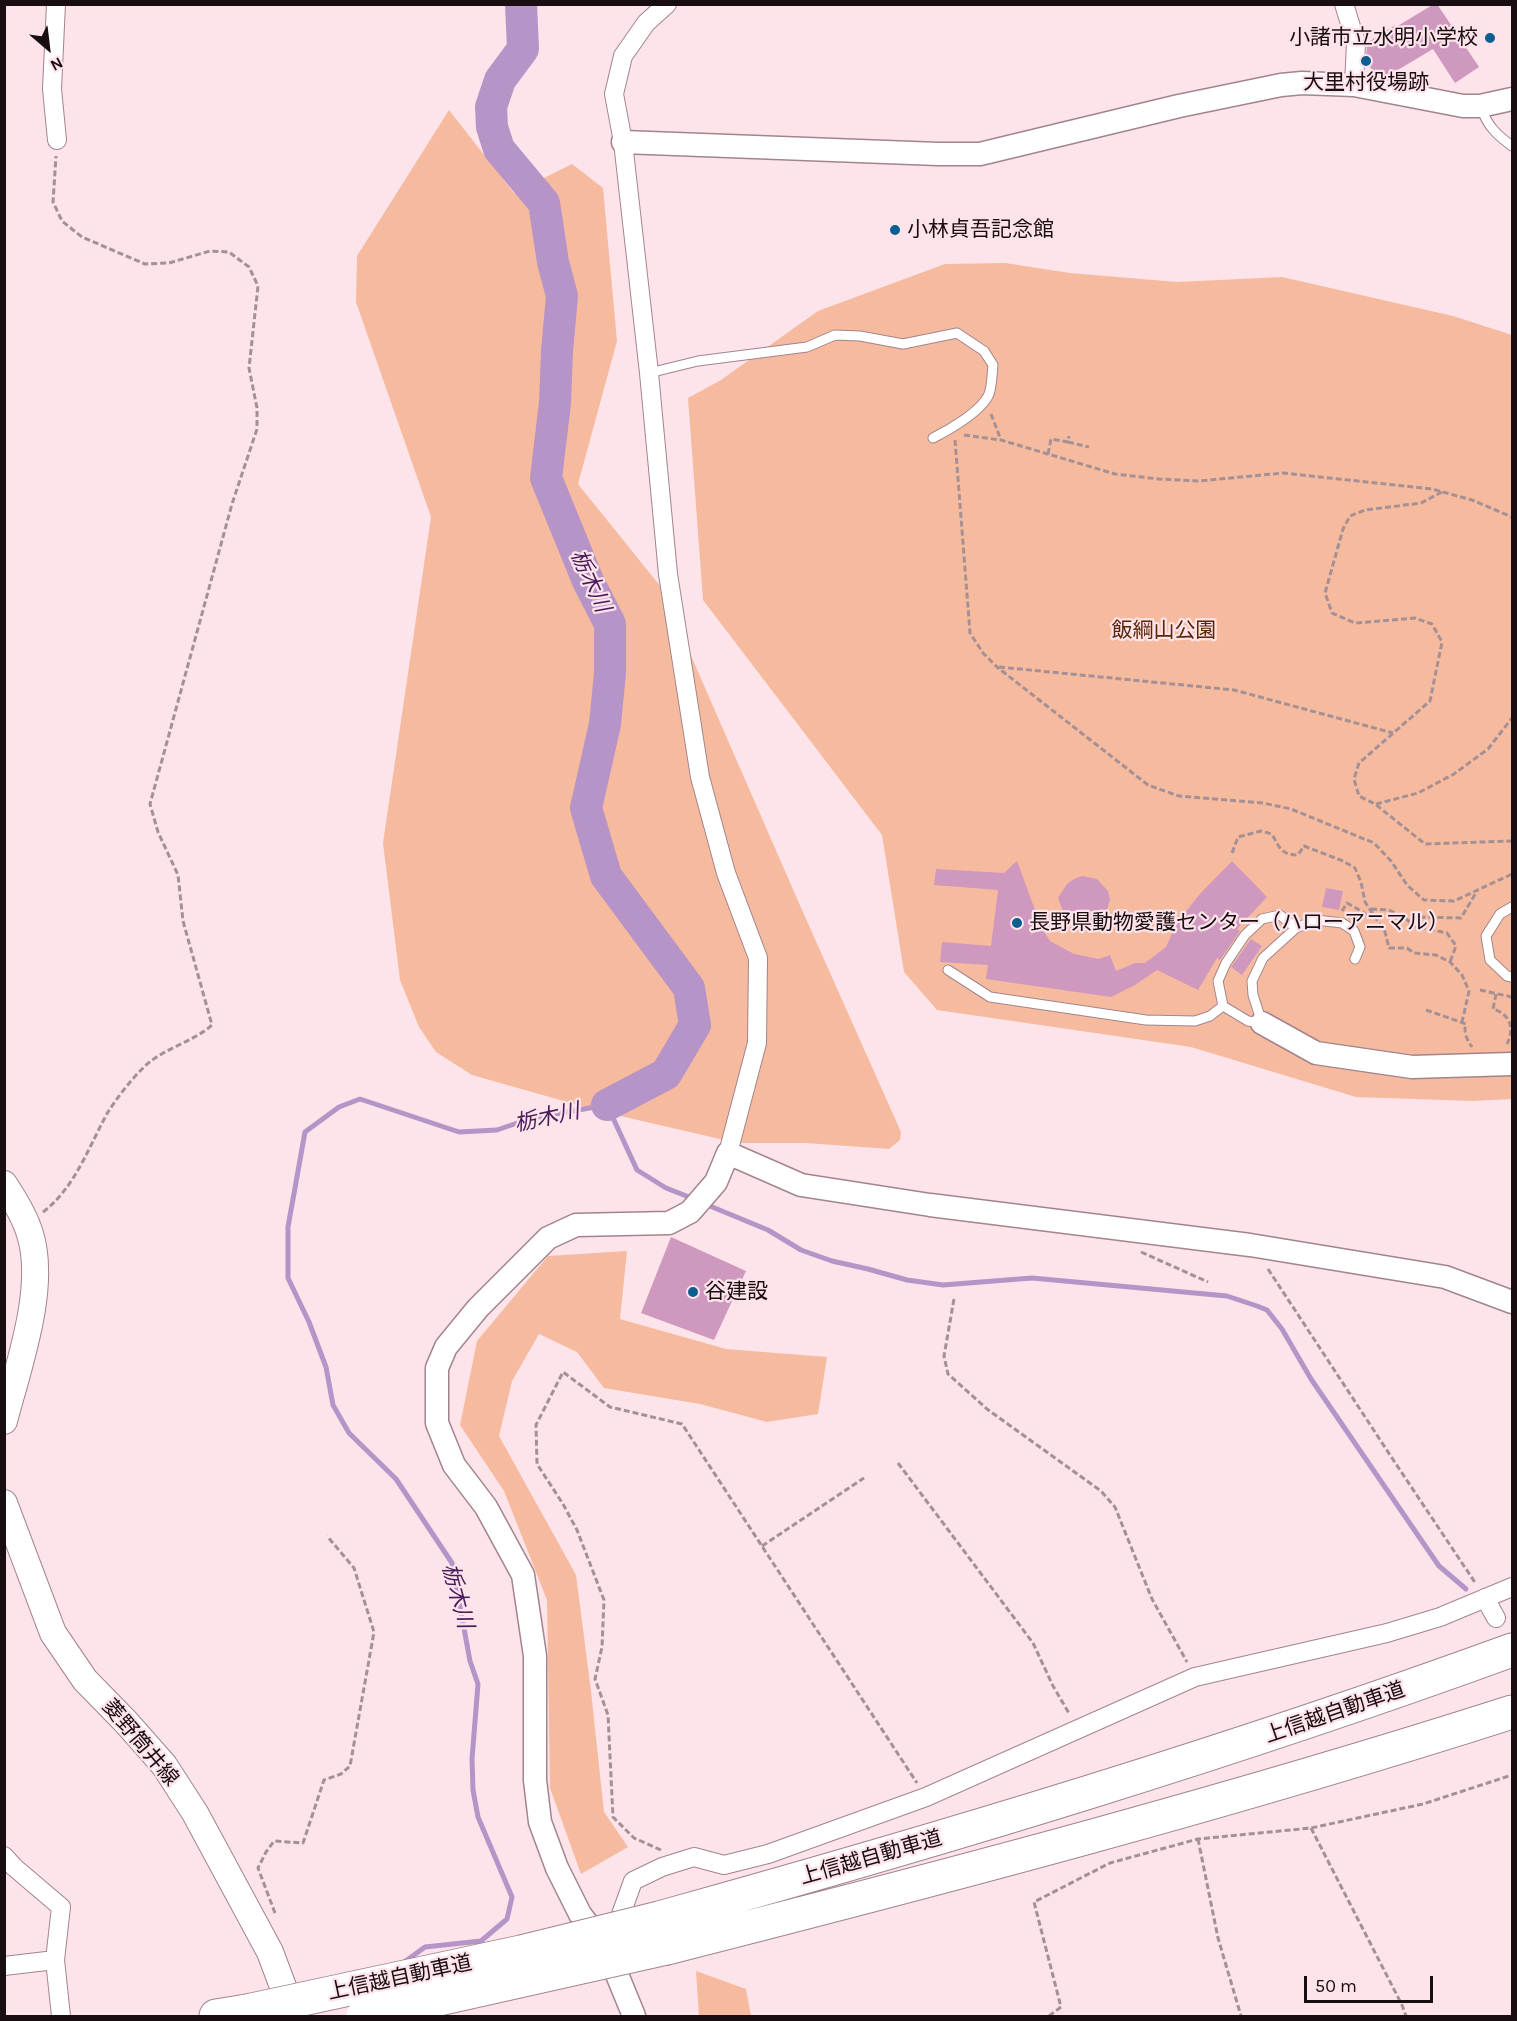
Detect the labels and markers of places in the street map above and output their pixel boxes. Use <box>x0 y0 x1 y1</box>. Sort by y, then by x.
place label: 小諸市立水明小学校 <box>1289 25 1478 51</box>
marker: 小諸市立水明小学校 <box>1483 31 1497 45</box>
marker: 大里村役場跡 <box>1359 54 1373 68</box>
place label: 大里村役場跡 <box>1303 70 1429 96</box>
place label: 小林貞吾記念館 <box>907 217 1054 243</box>
marker: 小林貞吾記念館 <box>888 223 902 237</box>
place label: 長野県動物愛護センター（ハローアニマル） <box>1029 910 1449 936</box>
marker: 長野県動物愛護センター（ハローアニマル） <box>1010 916 1024 930</box>
place label: 谷建設 <box>705 1279 768 1305</box>
marker: 谷建設 <box>686 1285 700 1299</box>

